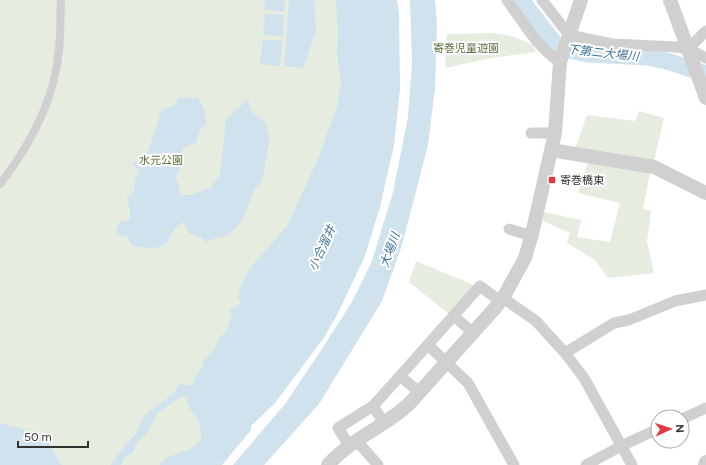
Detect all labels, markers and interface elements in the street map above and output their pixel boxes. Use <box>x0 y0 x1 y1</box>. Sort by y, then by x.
park label: 寄巻児童遊園 <box>433 42 499 55</box>
water label: 下第二大場川 <box>566 42 642 64</box>
park label: 水元公園 <box>139 154 183 167</box>
place label: 寄巻橋東 <box>560 174 604 187</box>
marker: 寄巻橋東 <box>547 175 557 185</box>
water label: 小合溜井 <box>306 222 339 273</box>
water label: 大場川 <box>377 229 403 269</box>
north arrow <box>650 409 690 449</box>
scale bar <box>18 423 88 449</box>
text: N <box>673 424 686 433</box>
text: 50 m <box>24 430 52 444</box>

